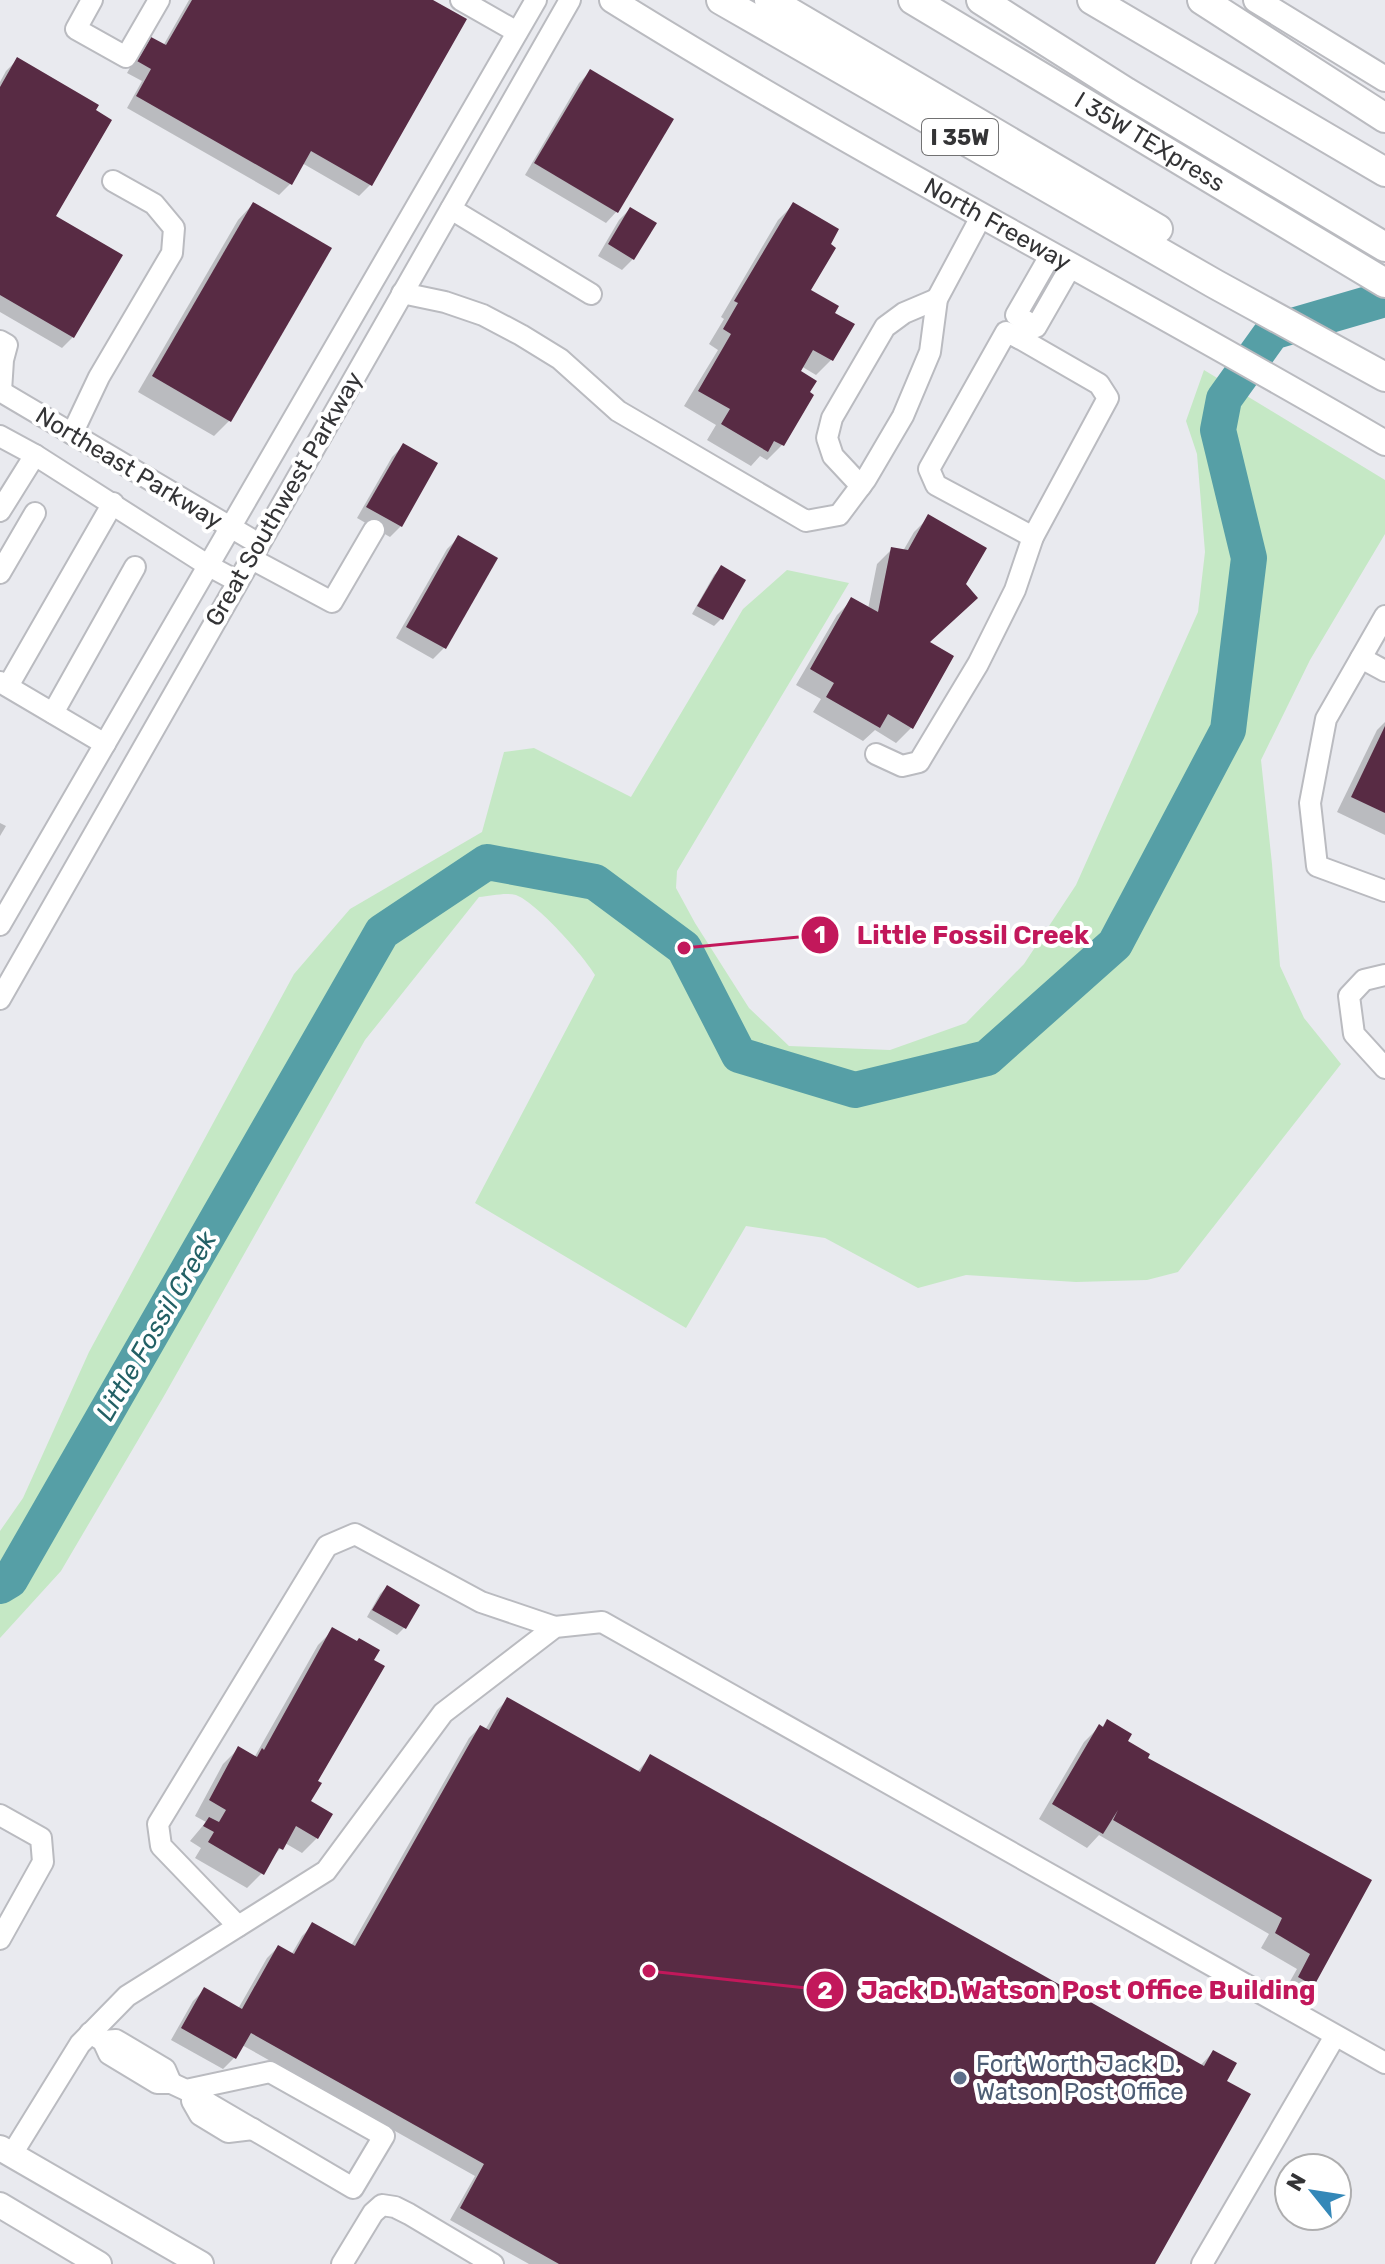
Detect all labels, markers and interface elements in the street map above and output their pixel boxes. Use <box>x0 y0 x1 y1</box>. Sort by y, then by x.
street label: I 35W TEXpress <box>1070 86 1230 198</box>
road number: I 35W <box>922 119 998 155</box>
street label: North Freeway <box>919 172 1076 276</box>
street label: Great Southwest Parkway <box>200 367 368 631</box>
street label: Northeast Parkway <box>31 401 227 535</box>
callout: Little Fossil Creek <box>800 910 1105 960</box>
text: Little Fossil Creek <box>857 920 1090 951</box>
text: 1 <box>814 921 826 949</box>
water label: Little Fossil Creek <box>90 1226 223 1426</box>
callout: Jack D. Watson Post Office Building <box>805 1965 1332 2015</box>
text: Jack D. Watson Post Office Building <box>861 1975 1315 2006</box>
text: 2 <box>817 1977 833 2005</box>
place label: Fort Worth Jack D. Watson Post Office <box>976 2050 1184 2106</box>
marker: Fort Worth Jack D. Watson Post Office <box>951 2069 969 2087</box>
north arrow <box>1273 2152 1353 2232</box>
text: N <box>1280 2169 1312 2196</box>

